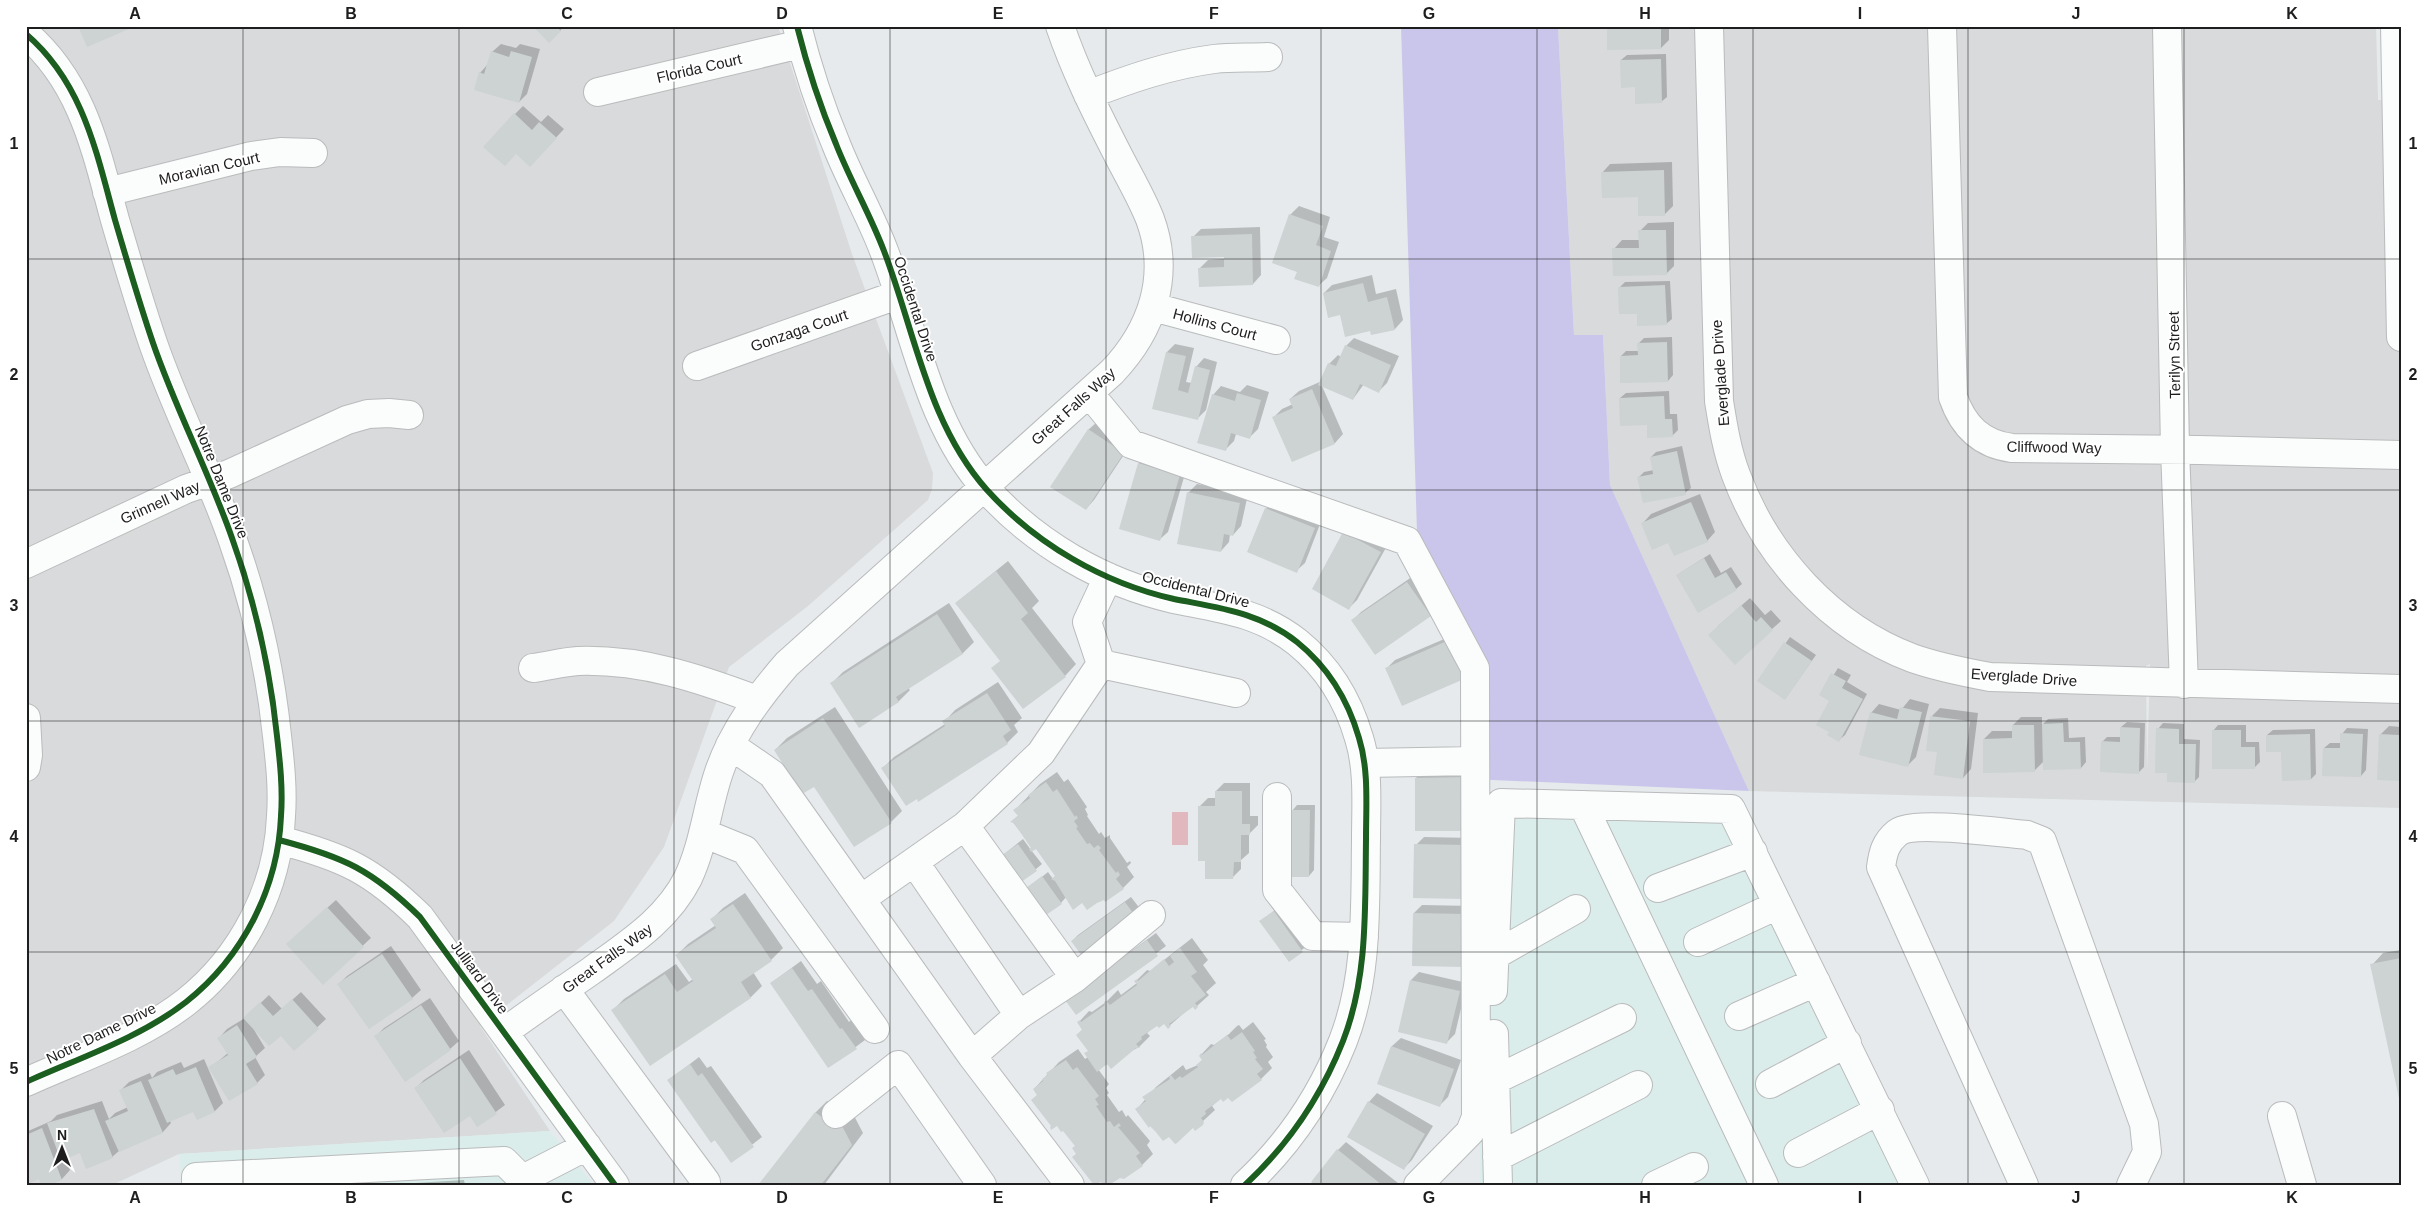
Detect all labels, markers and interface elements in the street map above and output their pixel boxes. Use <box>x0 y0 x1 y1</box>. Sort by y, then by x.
text: A <box>129 5 141 22</box>
text: B <box>345 5 357 22</box>
text: C <box>561 5 573 22</box>
text: D <box>776 5 788 22</box>
text: E <box>993 5 1004 22</box>
text: F <box>1209 5 1219 22</box>
text: G <box>1423 5 1435 22</box>
text: H <box>1639 5 1651 22</box>
text: I <box>1858 5 1862 22</box>
text: J <box>2072 5 2080 22</box>
text: K <box>2286 5 2298 22</box>
street label: Florida Court <box>655 50 744 86</box>
text: 1 <box>10 135 19 152</box>
text: 1 <box>2409 135 2418 152</box>
street label: Moravian Court <box>157 148 262 188</box>
street label: Occidental Drive <box>891 254 941 364</box>
street label: Gonzaga Court <box>748 305 851 355</box>
street label: Hollins Court <box>1171 305 1259 344</box>
street label: Terilyn Street <box>2165 310 2183 399</box>
street label: Everglade Drive <box>1708 319 1732 427</box>
street label: Great Falls Way <box>1028 364 1119 448</box>
text: 2 <box>10 366 19 383</box>
text: 2 <box>2409 366 2418 383</box>
street label: Notre Dame Drive <box>192 423 252 541</box>
street label: Cliffwood Way <box>2006 438 2102 456</box>
street label: Grinnell Way <box>118 477 203 527</box>
street label: Occidental Drive <box>1141 567 1251 611</box>
text: 3 <box>10 597 19 614</box>
text: 3 <box>2409 597 2418 614</box>
street label: Everglade Drive <box>1970 665 2078 689</box>
text: 4 <box>10 828 19 845</box>
text: 4 <box>2409 828 2418 845</box>
street label: Great Falls Way <box>559 919 656 996</box>
street label: Julliard Drive <box>448 937 512 1017</box>
street label: Notre Dame Drive <box>43 999 159 1067</box>
text: 5 <box>10 1060 19 1077</box>
text: 5 <box>2409 1060 2418 1077</box>
north arrow <box>38 1124 88 1174</box>
text: N <box>57 1127 67 1143</box>
text: A <box>129 1189 141 1206</box>
text: B <box>345 1189 357 1206</box>
text: C <box>561 1189 573 1206</box>
text: D <box>776 1189 788 1206</box>
text: E <box>993 1189 1004 1206</box>
text: F <box>1209 1189 1219 1206</box>
text: G <box>1423 1189 1435 1206</box>
text: H <box>1639 1189 1651 1206</box>
text: I <box>1858 1189 1862 1206</box>
text: J <box>2072 1189 2080 1206</box>
text: K <box>2286 1189 2298 1206</box>

